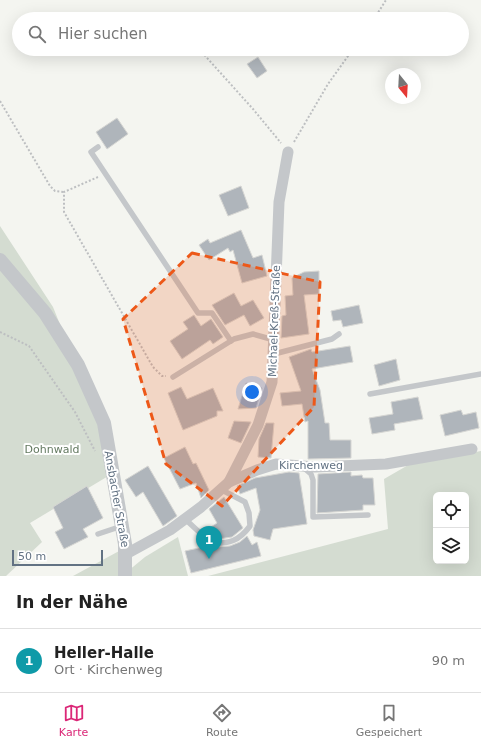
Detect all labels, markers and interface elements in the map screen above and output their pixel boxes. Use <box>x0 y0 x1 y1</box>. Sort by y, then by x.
search box <box>12 12 469 56</box>
icon: search <box>26 23 48 45</box>
text: Hier suchen <box>58 25 147 43</box>
north arrow <box>385 68 421 104</box>
street label: Michael-Kreß-Straße <box>266 265 283 377</box>
your location <box>242 382 262 402</box>
park label: Dohnwald <box>25 443 79 456</box>
street label: Ansbacher Straße <box>102 450 131 549</box>
street label: Kirchenweg <box>279 459 343 472</box>
map controls <box>433 492 469 564</box>
button: locate <box>433 492 469 528</box>
pin: 1 <box>196 526 222 559</box>
button: layers <box>433 528 469 564</box>
scale bar <box>12 548 103 567</box>
text: 50 m <box>18 550 46 563</box>
text: In der Nähe <box>16 592 128 612</box>
text: Heller-Halle <box>54 644 154 662</box>
text: 1 <box>24 653 34 668</box>
text: 90 m <box>432 653 465 668</box>
text: Ort · Kirchenweg <box>54 662 163 677</box>
tab: Karte <box>59 702 88 739</box>
tab: Route <box>206 702 238 739</box>
tab: Gespeichert <box>356 702 422 739</box>

